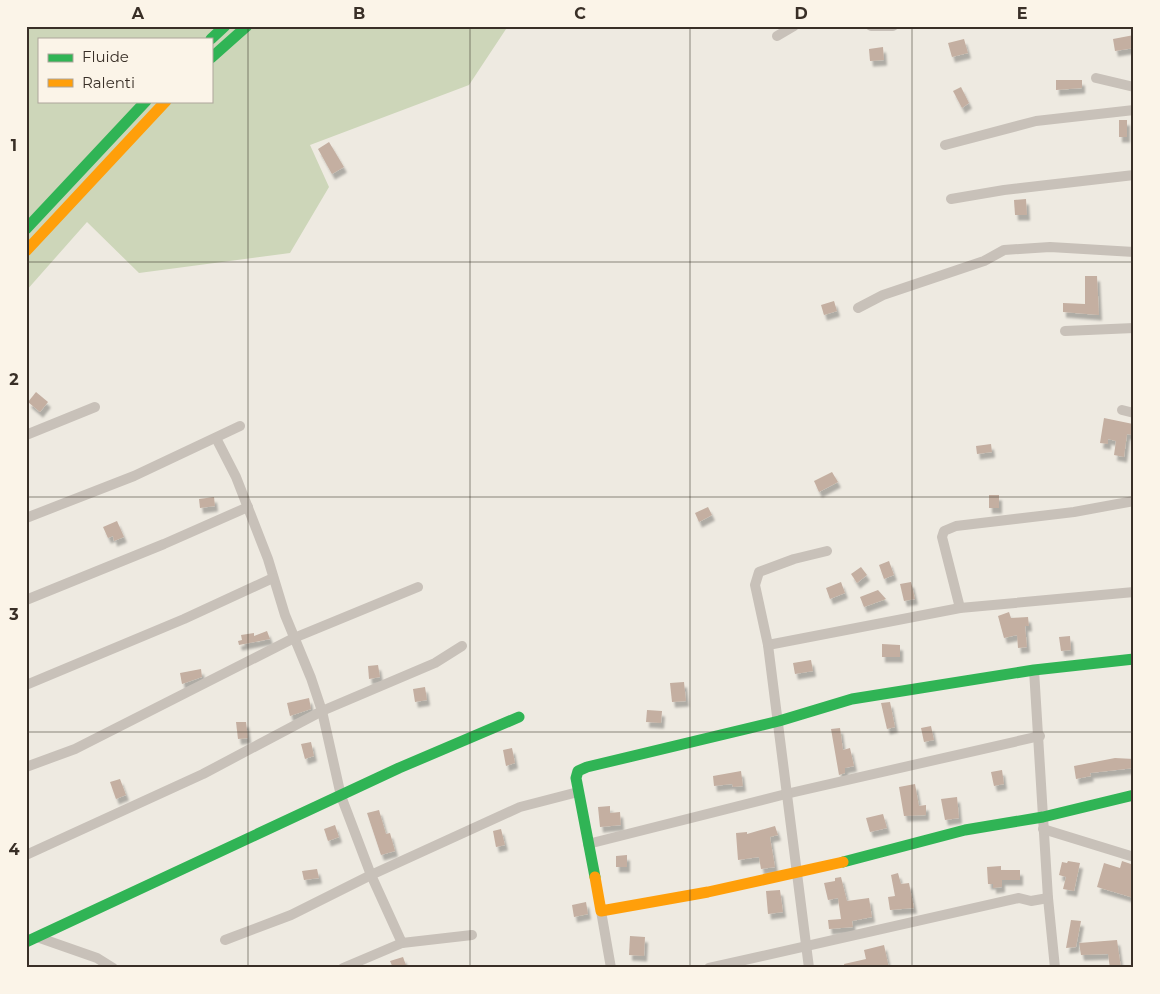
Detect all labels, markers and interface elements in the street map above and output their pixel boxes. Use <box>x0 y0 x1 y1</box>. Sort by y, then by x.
text: A <box>131 4 145 23</box>
text: B <box>353 4 365 23</box>
text: C <box>574 4 586 23</box>
text: D <box>794 4 808 23</box>
text: E <box>1017 4 1027 23</box>
legend <box>38 38 212 102</box>
text: Fluide <box>82 47 129 66</box>
text: Ralenti <box>82 73 135 92</box>
text: 1 <box>11 136 17 155</box>
text: 2 <box>9 370 19 389</box>
text: 3 <box>8 605 19 624</box>
text: 4 <box>8 840 20 859</box>

